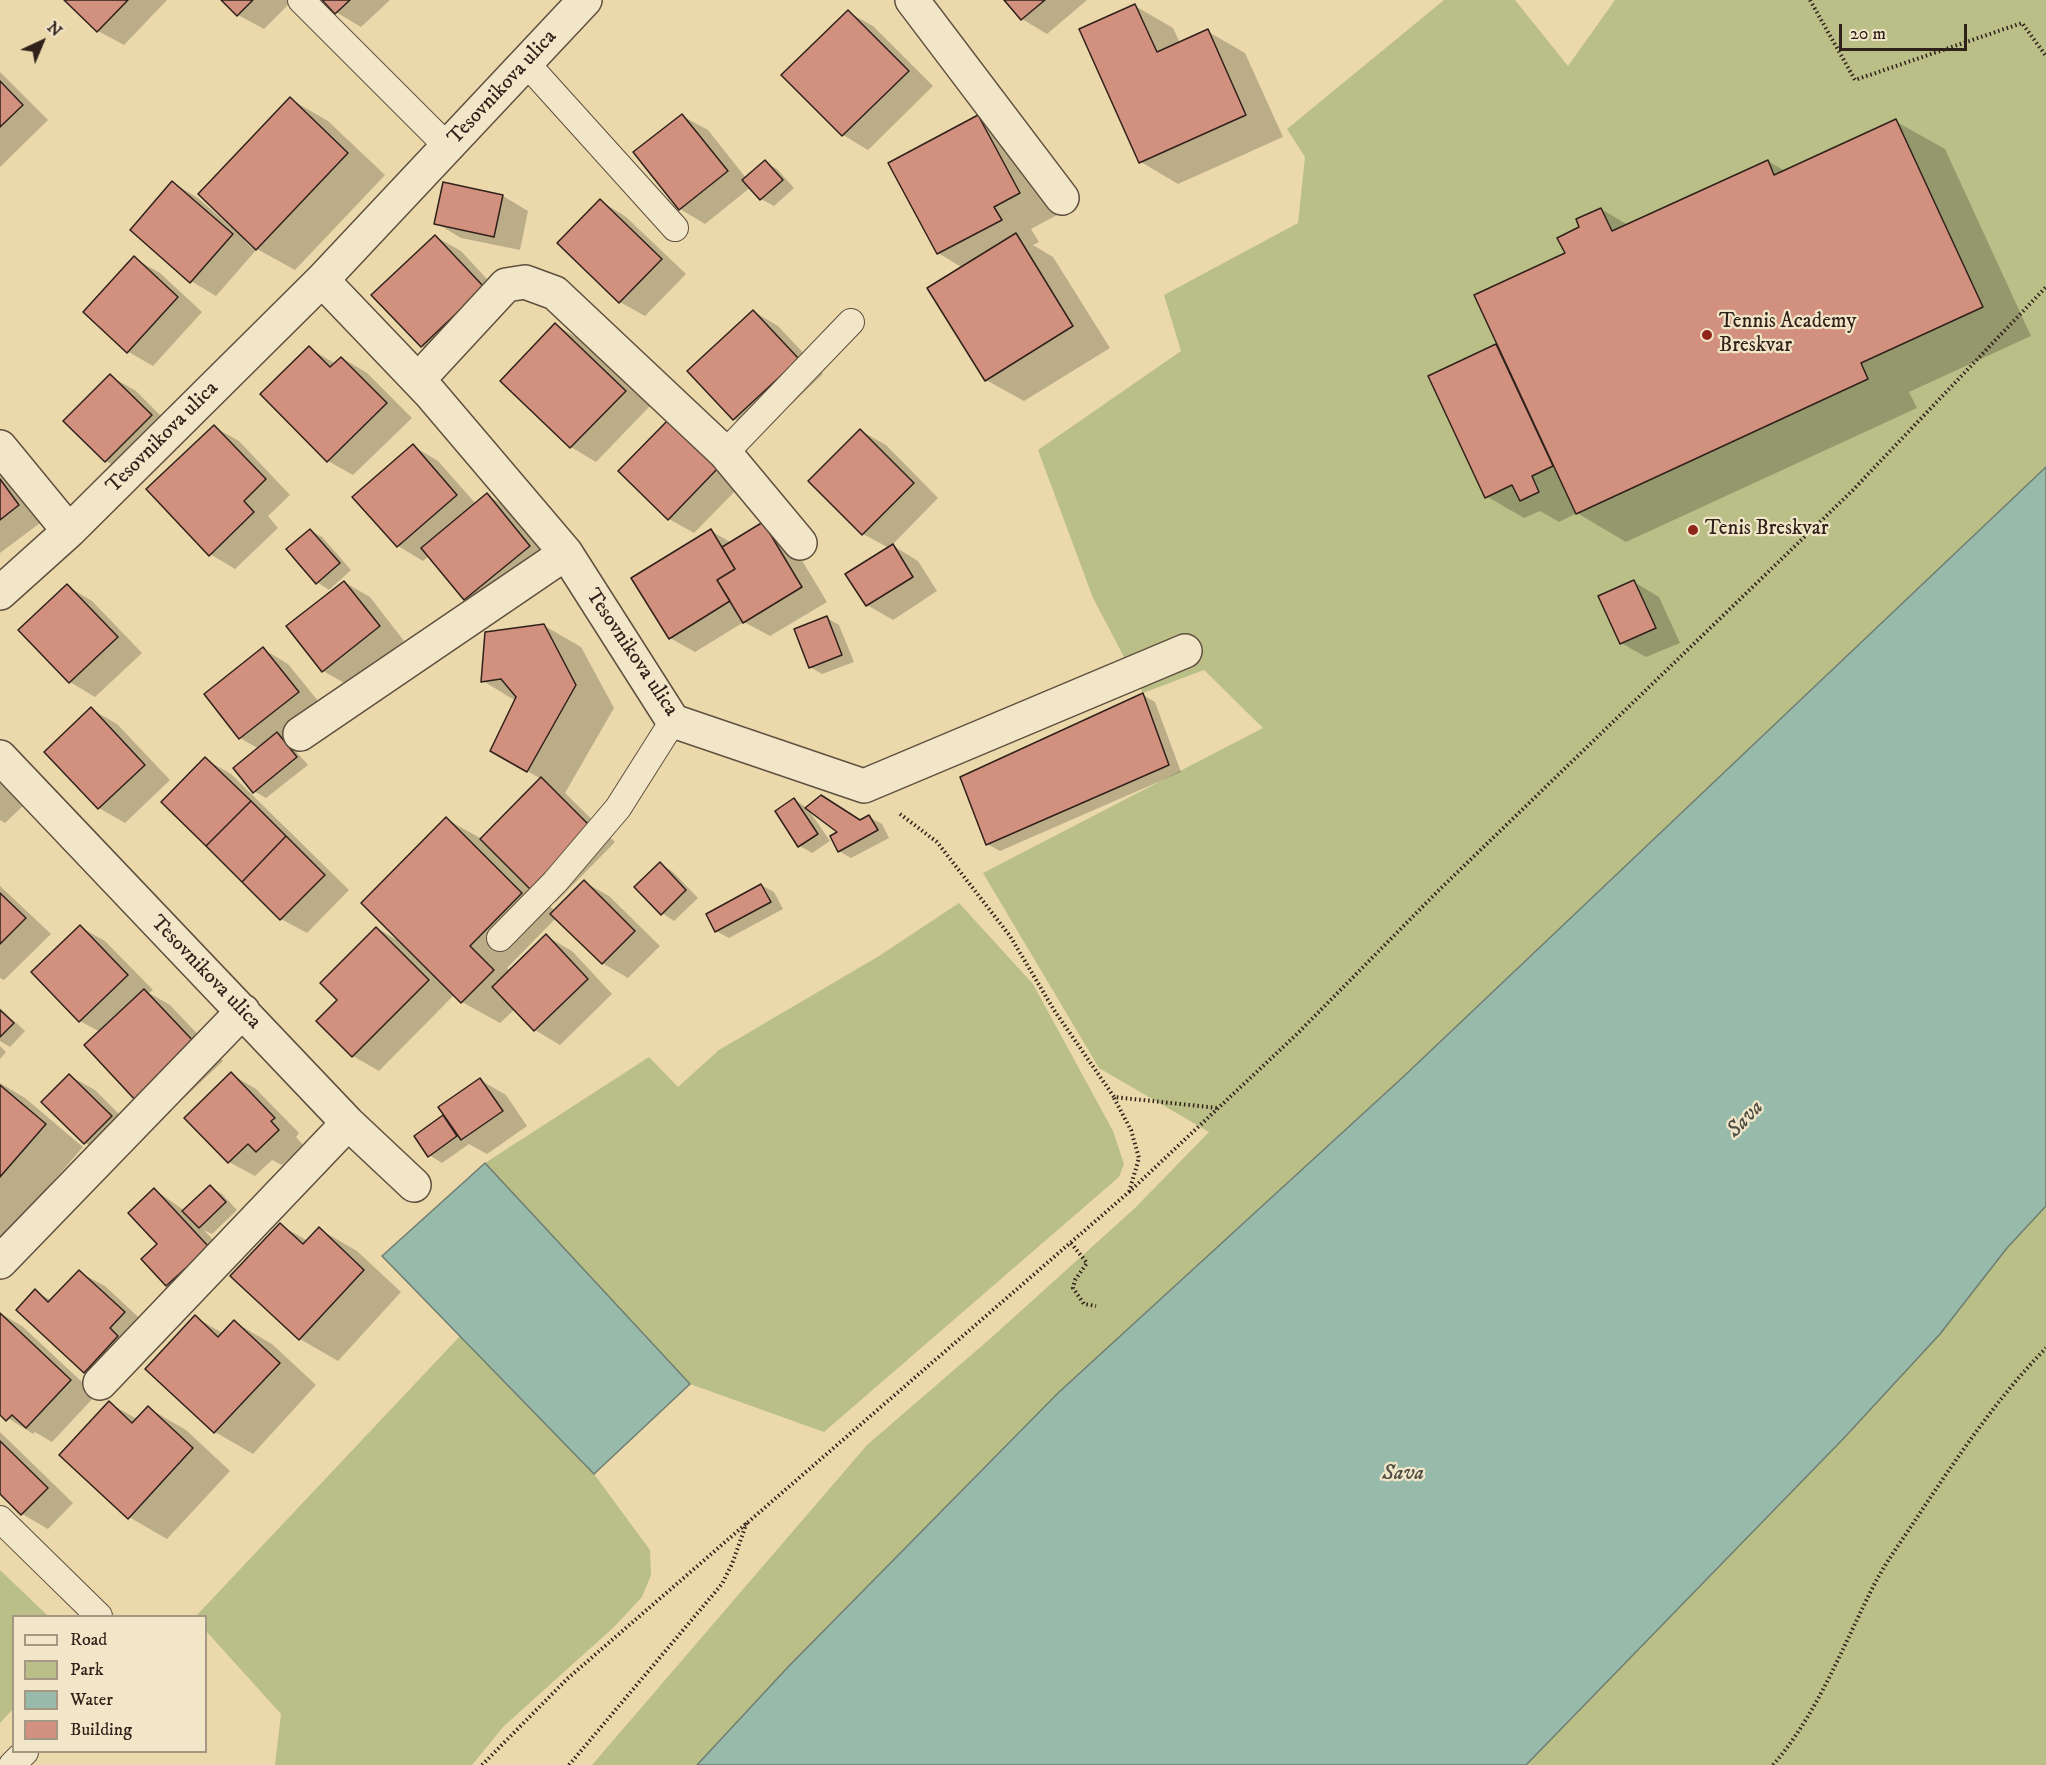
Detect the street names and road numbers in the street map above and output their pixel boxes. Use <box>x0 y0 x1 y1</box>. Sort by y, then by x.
street label: Tesovnikova ulica <box>443 25 563 151</box>
street label: Tesovnikova ulica <box>102 377 224 499</box>
street label: Tesovnikova ulica <box>579 584 683 722</box>
street label: Tesovnikova ulica <box>144 911 266 1035</box>

